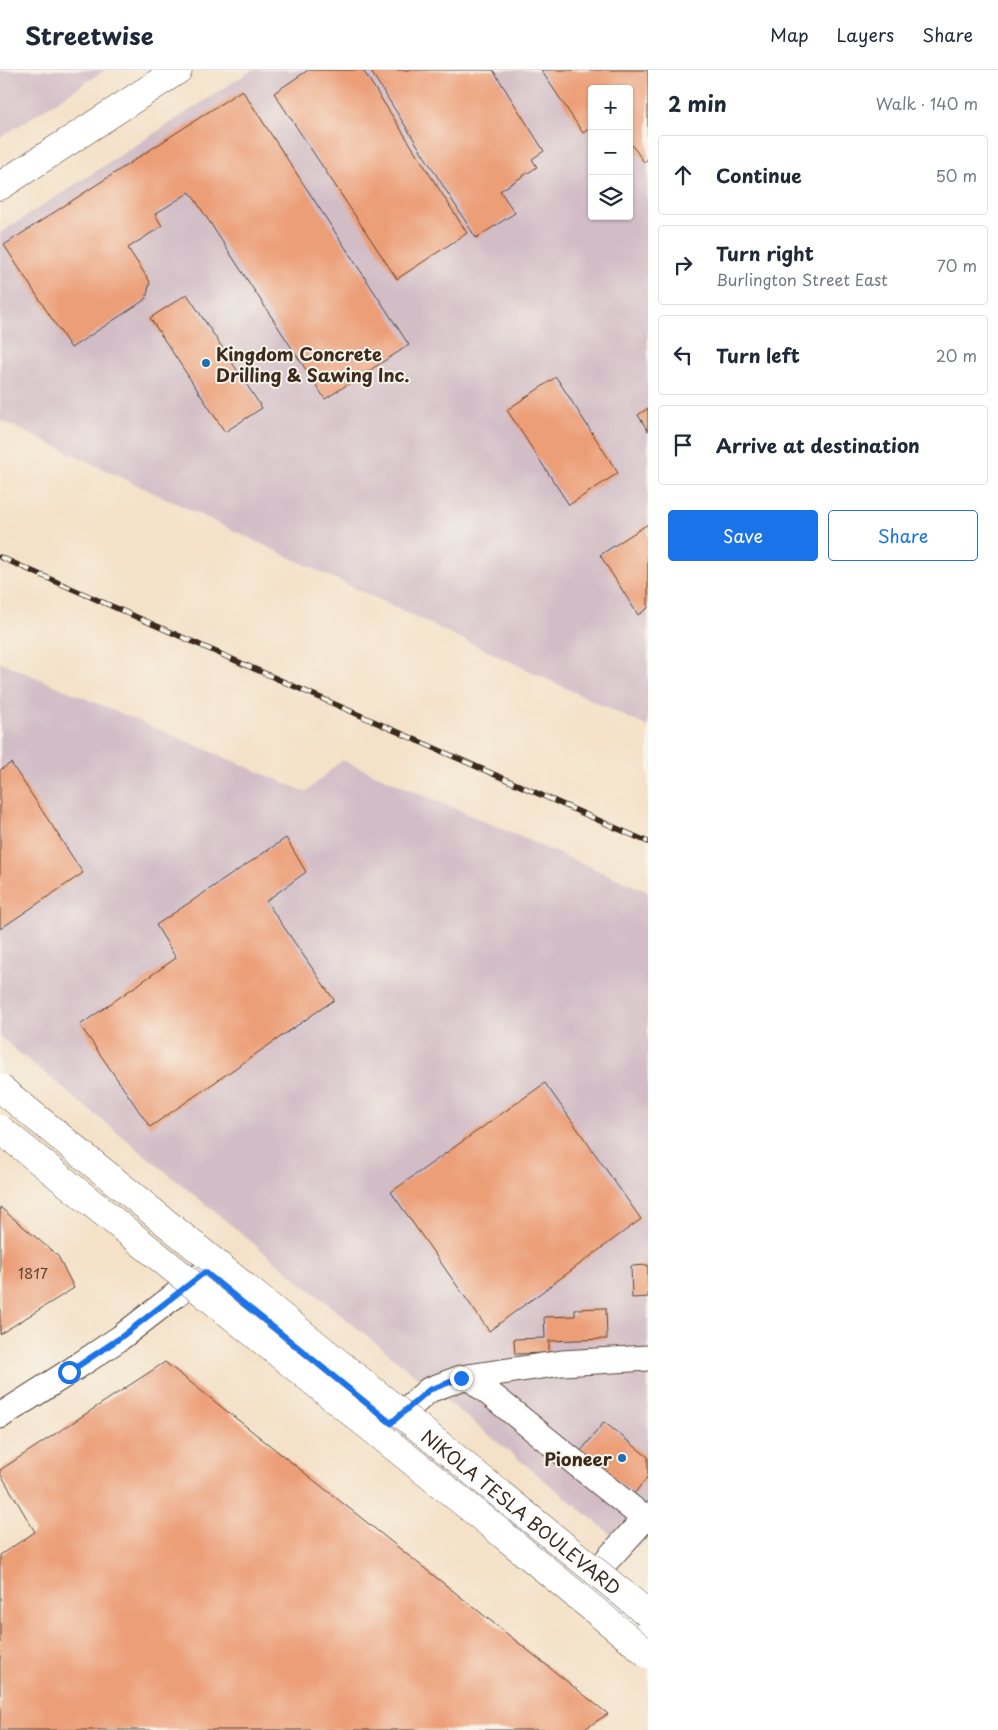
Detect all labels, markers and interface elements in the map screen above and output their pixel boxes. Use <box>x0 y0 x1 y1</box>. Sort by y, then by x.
text: Streetwise <box>25 17 154 53</box>
text: Map <box>770 21 809 48</box>
text: Layers <box>837 21 894 48</box>
text: Share <box>922 21 973 48</box>
map controls <box>588 85 633 220</box>
button: + <box>588 85 633 130</box>
text: 2 min <box>668 87 727 119</box>
text: Walk · 140 m <box>876 91 978 115</box>
button: − <box>588 130 633 175</box>
icon: ahead <box>669 161 697 189</box>
text: Continue <box>716 161 802 189</box>
text: 50 m <box>936 163 977 187</box>
button: layers <box>588 175 633 220</box>
text: Turn right <box>716 239 814 267</box>
icon: right <box>669 251 697 279</box>
text: 70 m <box>937 253 977 277</box>
text: Burlington Street East <box>716 267 888 291</box>
place label: Kingdom Concrete Drilling & Sawing Inc. <box>216 340 409 388</box>
icon: left <box>669 341 697 369</box>
text: Turn left <box>716 341 800 369</box>
text: 20 m <box>936 343 977 367</box>
marker: Kingdom Concrete Drilling & Sawing Inc. <box>200 357 212 369</box>
icon: arrive <box>669 431 697 459</box>
text: Arrive at destination <box>716 431 920 459</box>
button: Save <box>668 510 818 561</box>
button: Share <box>828 510 978 561</box>
house number: 1817 <box>18 1261 48 1284</box>
route start <box>58 1361 81 1384</box>
route end <box>450 1367 473 1390</box>
street label: NIKOLA TESLA BOULEVARD <box>416 1422 627 1601</box>
place label: Pioneer <box>544 1445 613 1472</box>
marker: Pioneer <box>616 1452 628 1464</box>

